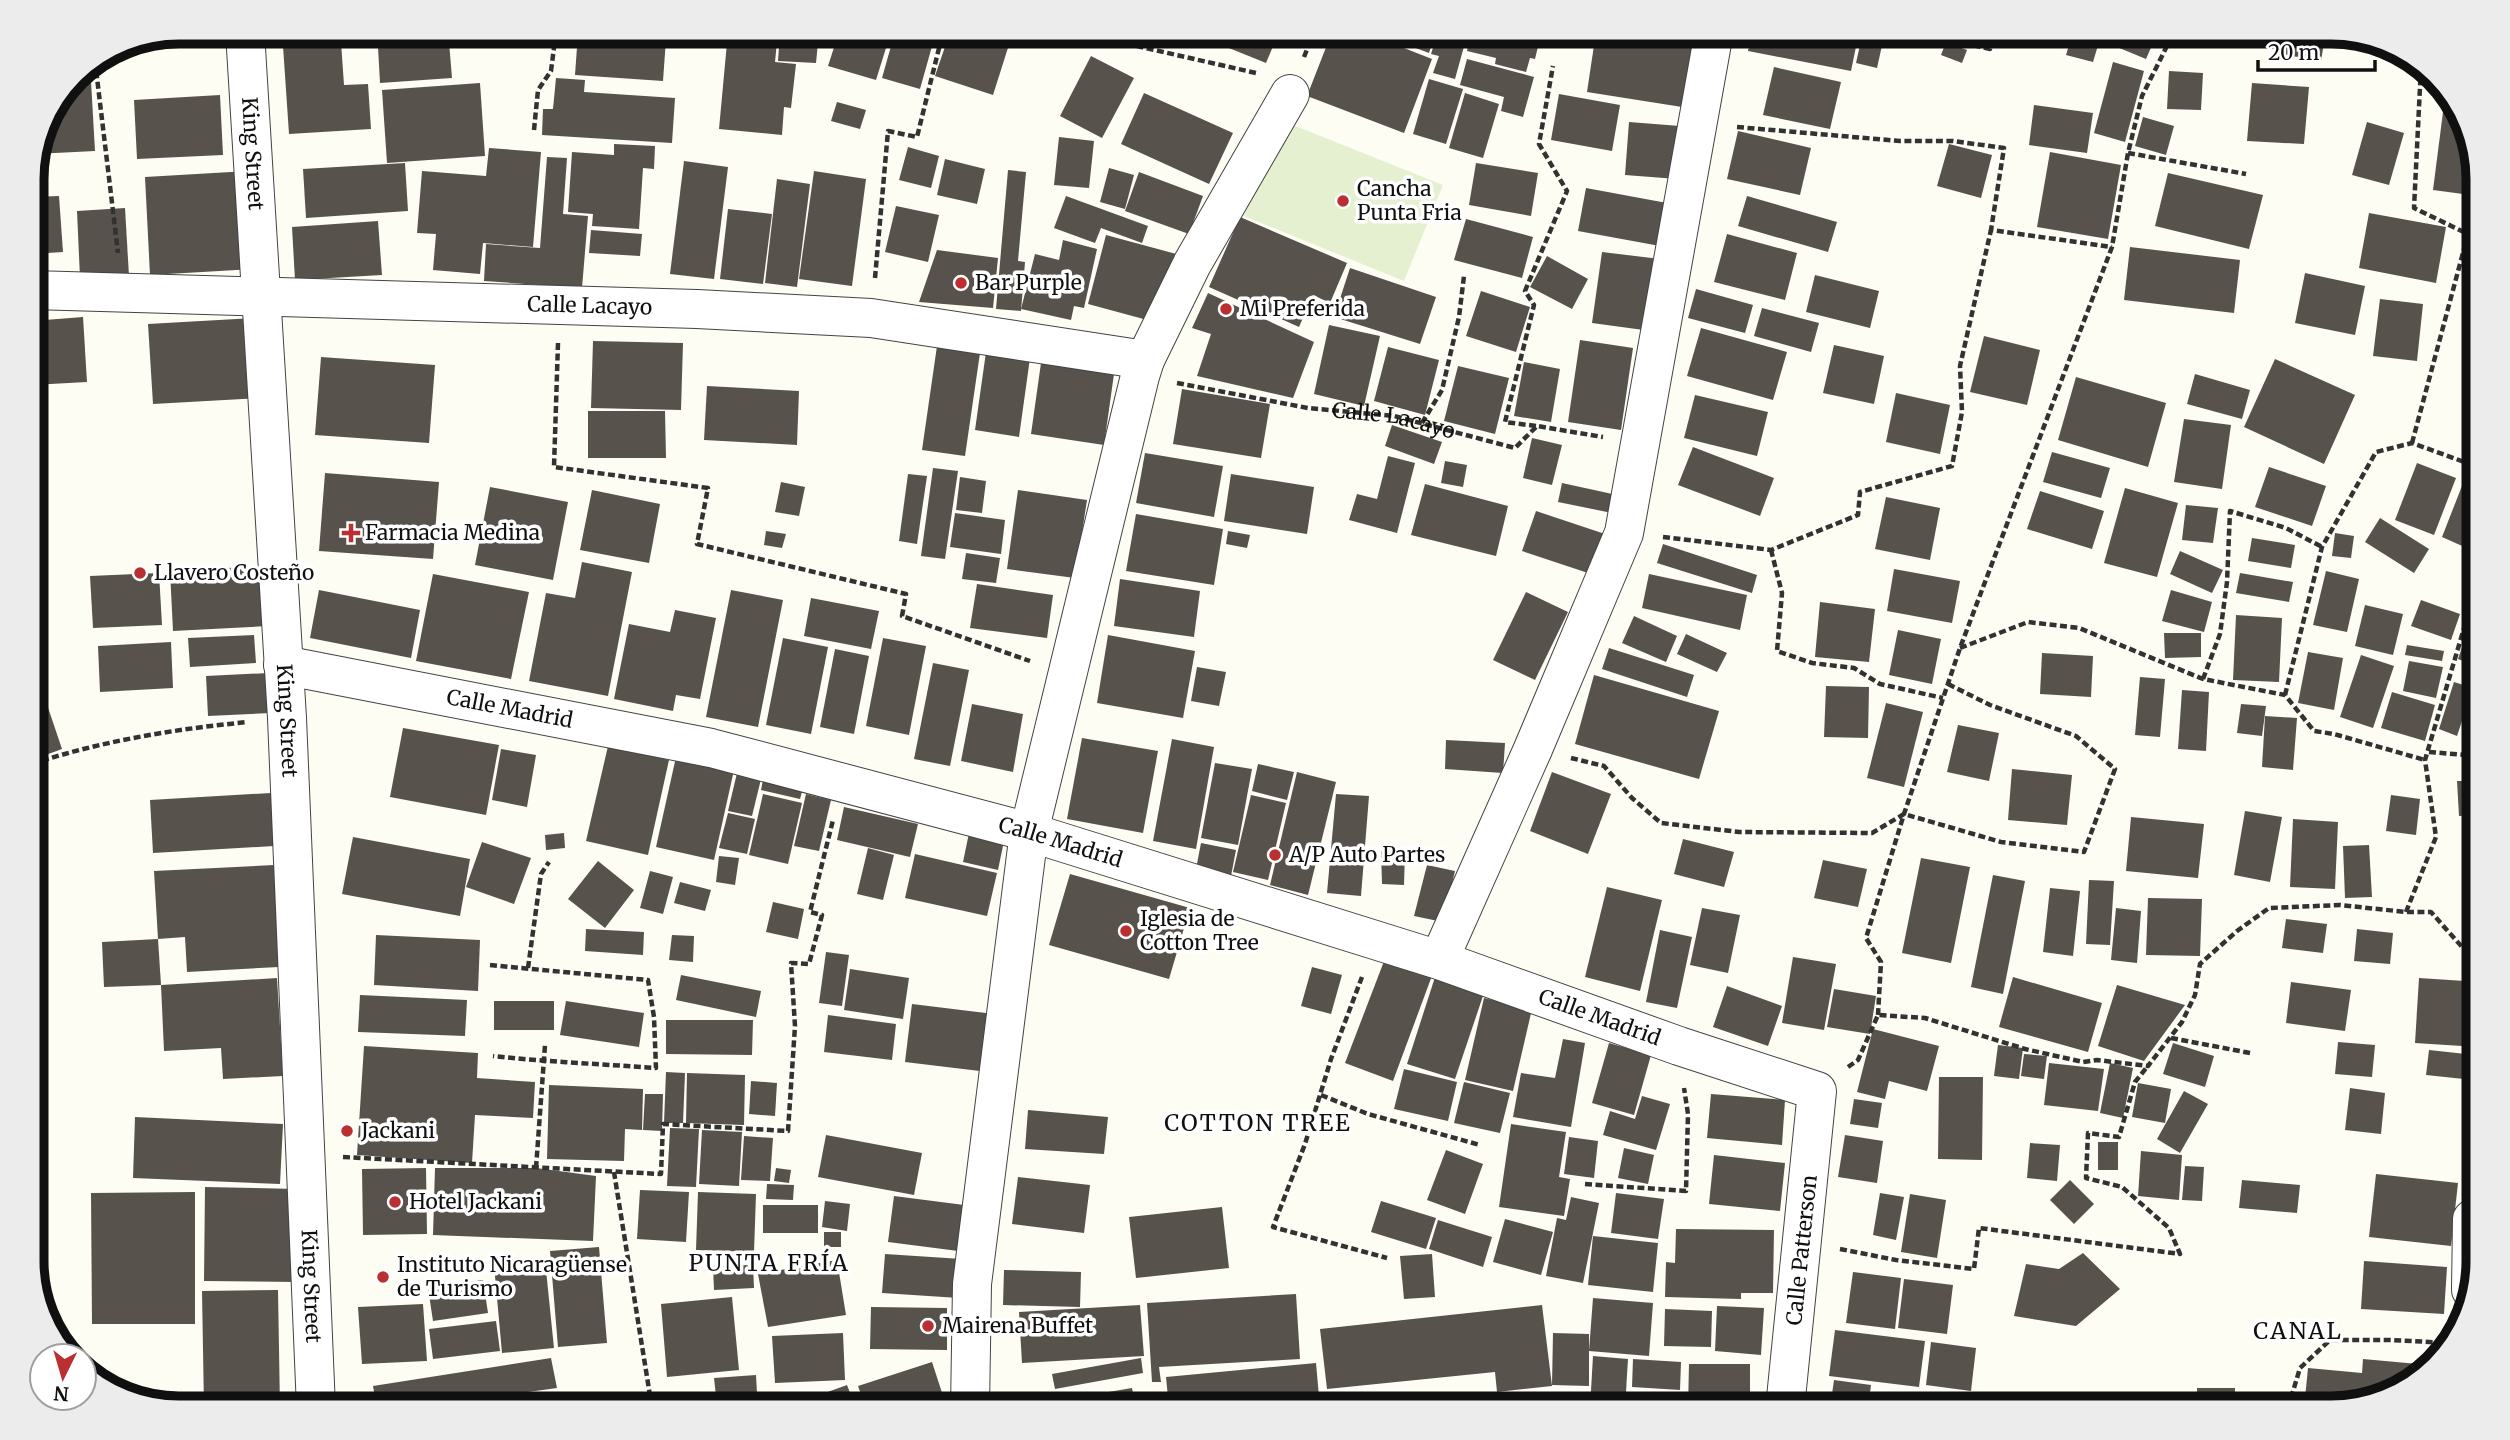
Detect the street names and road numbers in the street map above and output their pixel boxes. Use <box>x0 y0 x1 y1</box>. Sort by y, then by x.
street label: King Street <box>236 96 270 211</box>
street label: Calle Lacayo <box>527 290 653 321</box>
street label: Calle Lacayo <box>1331 396 1458 445</box>
street label: King Street <box>271 663 303 778</box>
street label: Calle Madrid <box>444 683 576 734</box>
street label: Calle Madrid <box>996 811 1126 873</box>
street label: Calle Madrid <box>1535 983 1665 1051</box>
street label: Calle Patterson <box>1780 1173 1823 1327</box>
street label: King Street <box>296 1229 327 1343</box>

